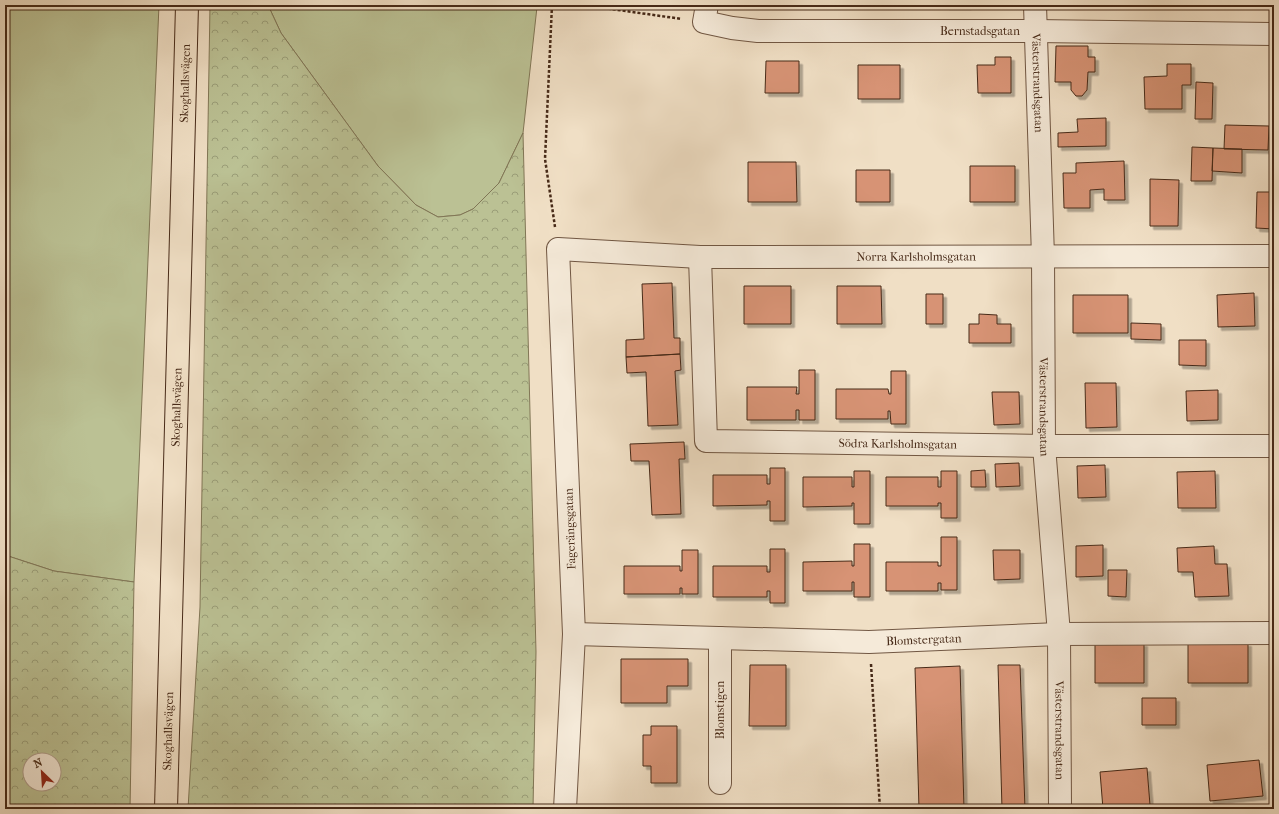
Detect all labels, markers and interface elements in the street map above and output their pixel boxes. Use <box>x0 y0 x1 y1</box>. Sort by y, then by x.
street label: Bernstadsgatan <box>940 24 1020 38</box>
street label: Västerstrandsgatan <box>1029 32 1046 133</box>
street label: Skoghallsvägen <box>177 44 193 123</box>
street label: Norra Karlsholmsgatan <box>856 250 976 264</box>
street label: Västerstrandsgatan <box>1037 356 1052 457</box>
street label: Skoghallsvägen <box>168 367 185 447</box>
street label: Södra Karlsholmsgatan <box>839 436 957 452</box>
street label: Fagerängsgatan <box>562 488 578 570</box>
street label: Blomstergatan <box>886 631 962 648</box>
street label: Västerstrandsgatan <box>1052 680 1067 780</box>
street label: Blomstigen <box>713 681 727 739</box>
street label: Skoghallsvägen <box>160 691 176 771</box>
north arrow <box>22 752 62 792</box>
text: N <box>31 755 45 771</box>

